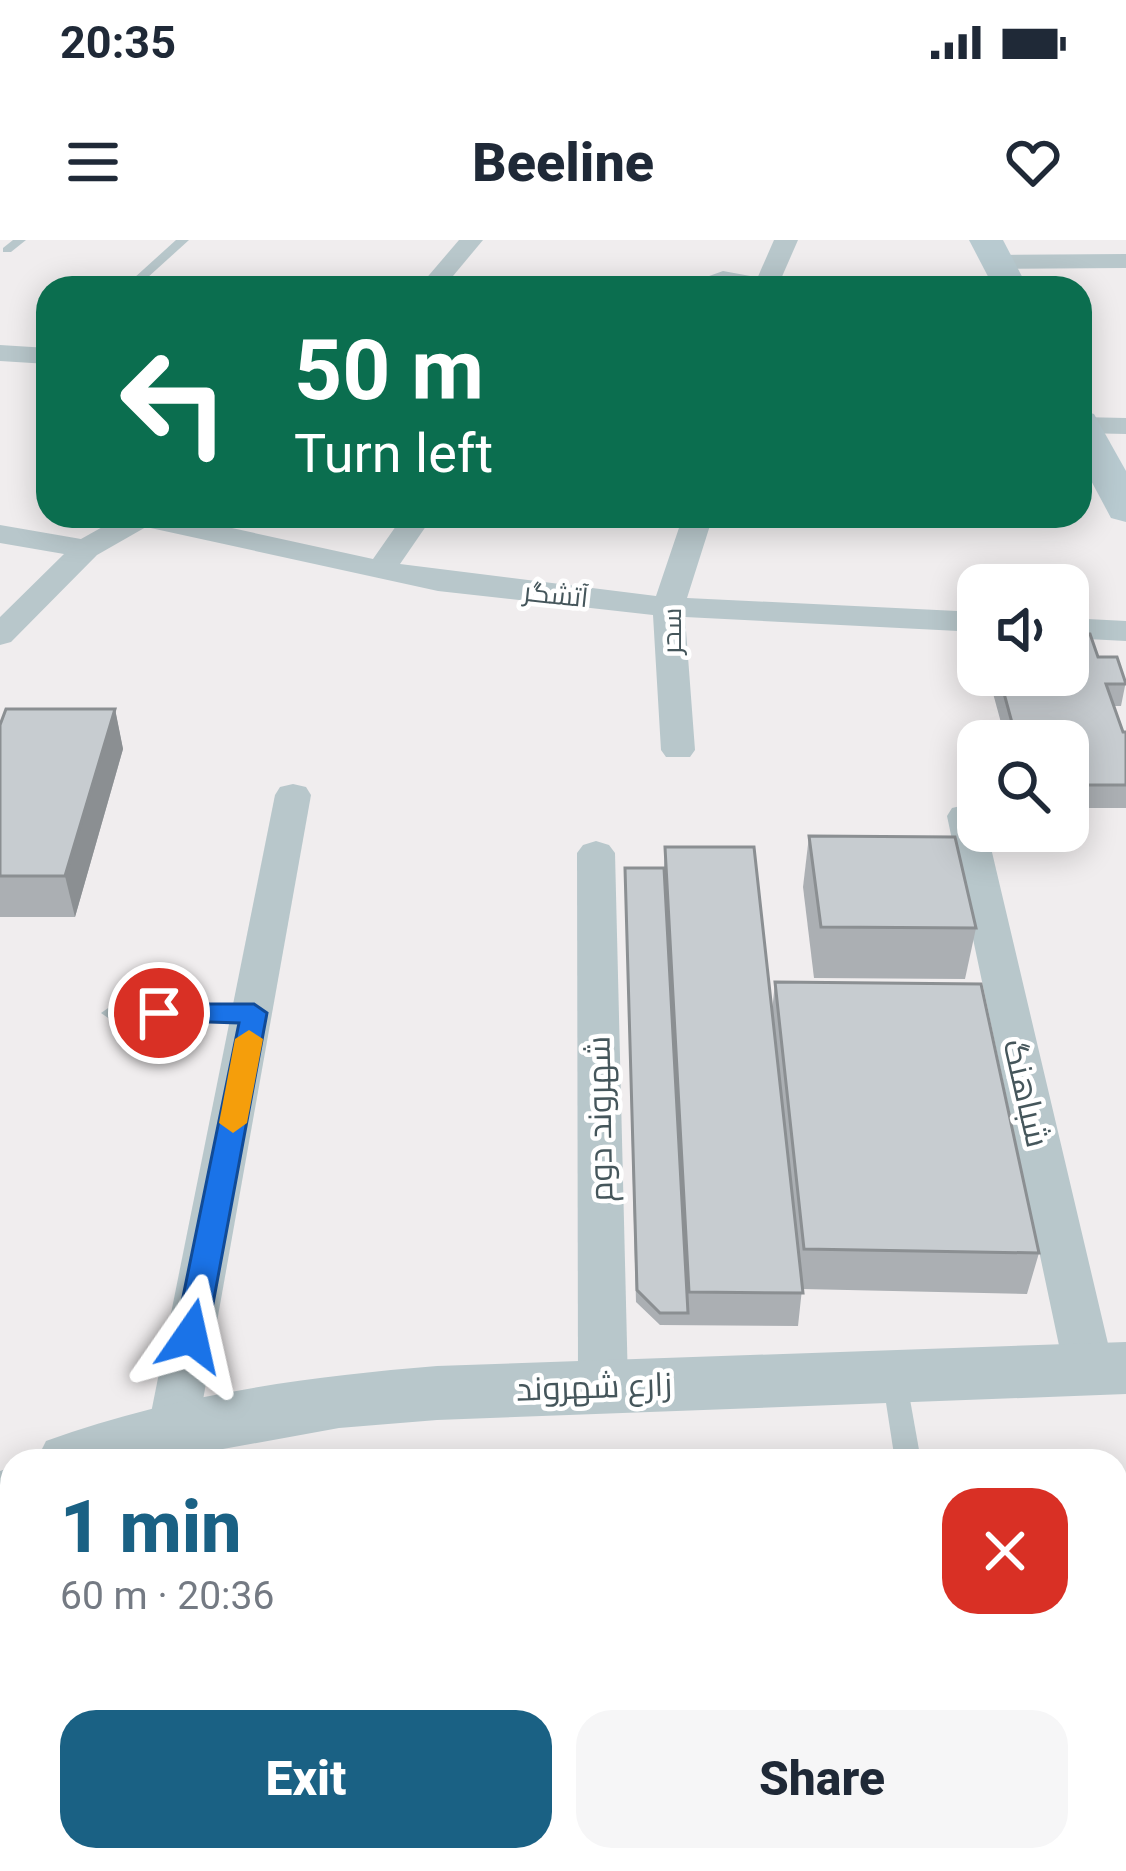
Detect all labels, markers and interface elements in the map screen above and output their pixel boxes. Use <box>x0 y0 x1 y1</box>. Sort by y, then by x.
text: 20:35 <box>60 16 176 69</box>
icon: menu <box>60 129 126 195</box>
icon: heart <box>1000 129 1066 195</box>
text: Beeline <box>472 131 654 194</box>
text: 50 m <box>294 321 484 420</box>
icon: left <box>96 324 252 480</box>
text: Turn left <box>294 422 493 485</box>
map controls <box>957 564 1089 852</box>
button: sound <box>957 564 1089 696</box>
street label: آتشگر <box>520 575 590 614</box>
street label: سحر <box>656 608 688 656</box>
button: search <box>957 720 1089 852</box>
pin <box>108 962 210 1064</box>
icon: arrive <box>126 980 192 1046</box>
street label: شباهنگ <box>995 1035 1058 1151</box>
street label: شهروند دوم <box>579 1036 623 1202</box>
position arrow <box>128 1273 254 1399</box>
street label: زارع شهروند <box>515 1364 673 1412</box>
text: 1 min <box>60 1485 242 1570</box>
button: close <box>942 1488 1068 1614</box>
text: 60 m · 20:36 <box>60 1573 274 1619</box>
button: Exit <box>60 1710 552 1848</box>
button: Share <box>576 1710 1068 1848</box>

